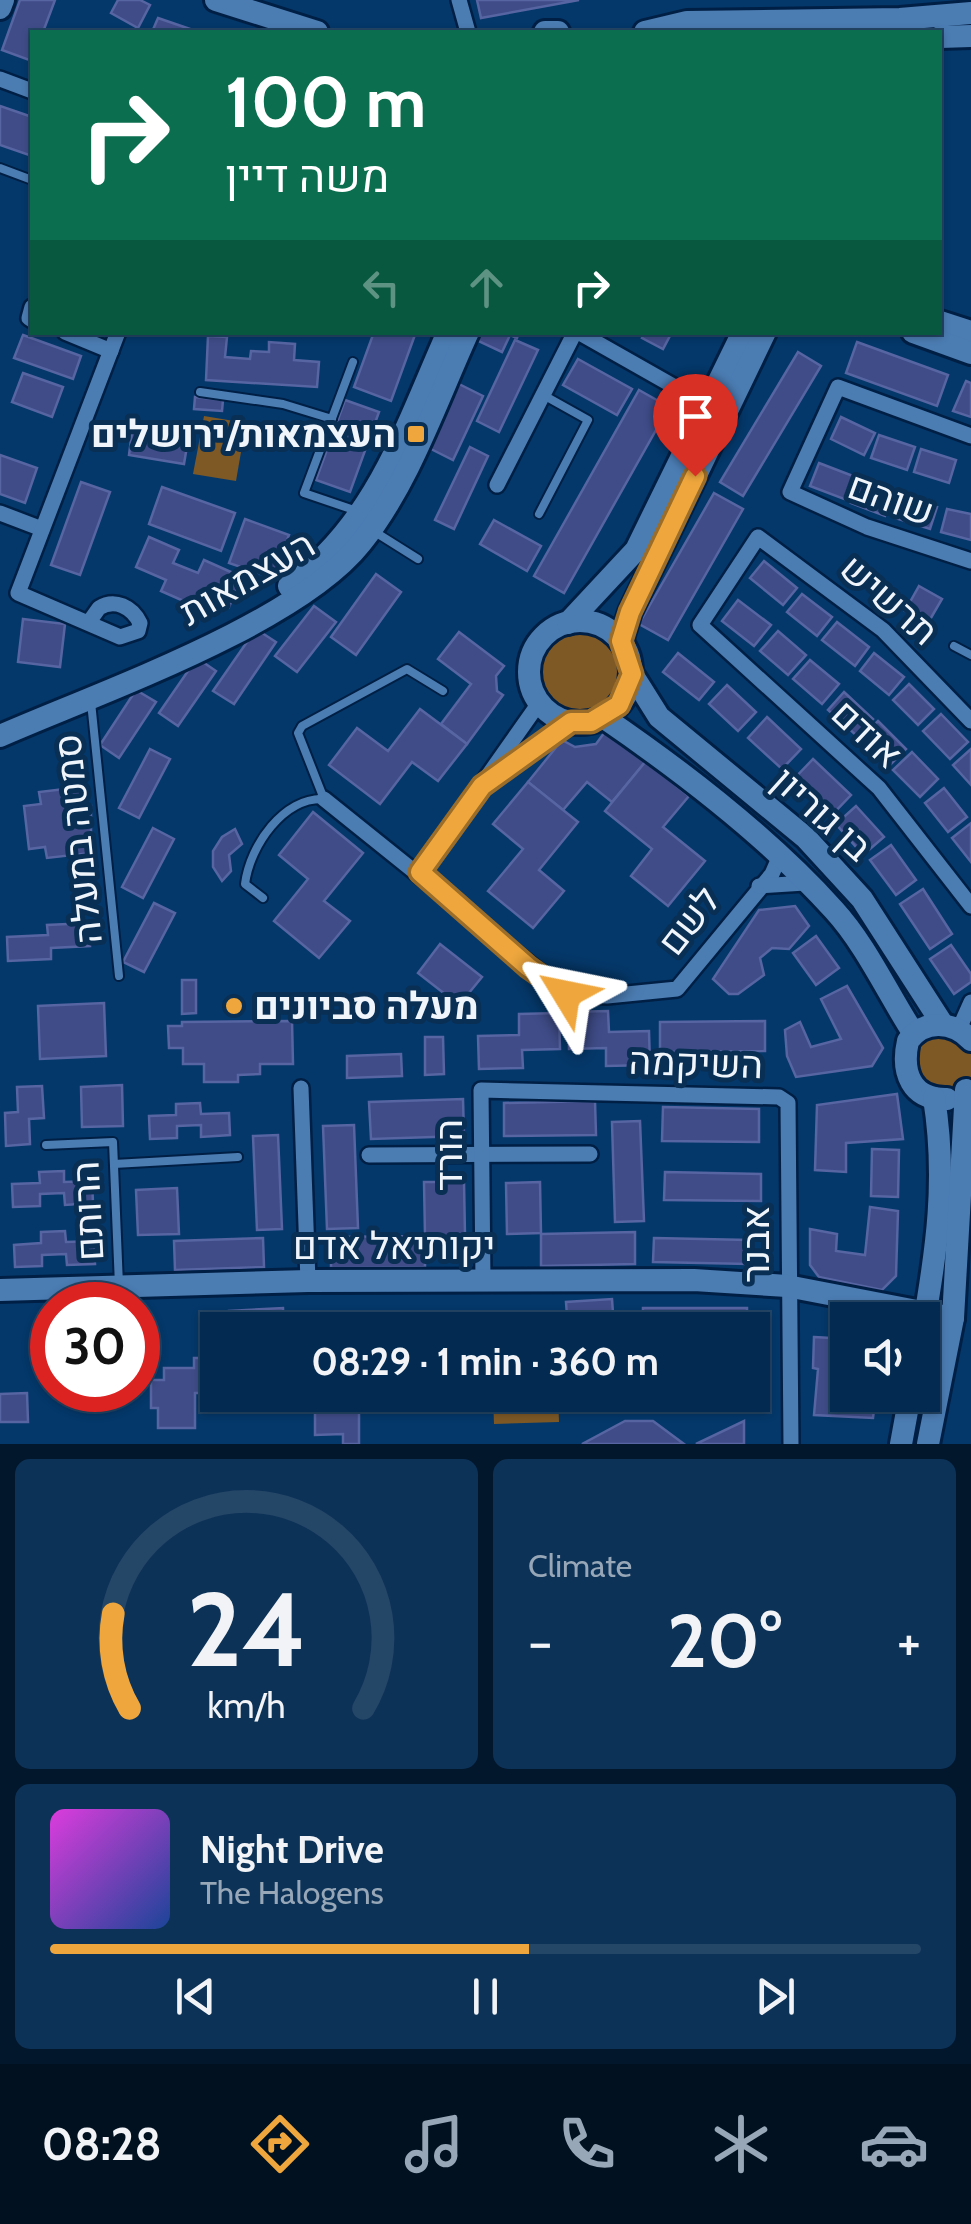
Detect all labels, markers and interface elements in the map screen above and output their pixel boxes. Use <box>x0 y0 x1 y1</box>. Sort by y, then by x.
text: 100 m <box>225 59 426 145</box>
icon: right <box>60 70 190 200</box>
text: משה דיין <box>225 149 389 203</box>
icon: left <box>354 260 409 315</box>
icon: ahead <box>459 260 514 315</box>
icon: right <box>564 260 619 315</box>
pin <box>653 374 738 477</box>
icon: arrive <box>668 389 723 444</box>
place label: העצמאות/ירושלים <box>91 410 396 457</box>
marker: העצמאות/ירושלים <box>405 423 427 445</box>
street label: שוהם <box>842 461 940 536</box>
street label: העצמאות <box>171 520 323 635</box>
street label: תרשיש <box>831 544 948 655</box>
street label: אודם <box>822 689 912 778</box>
street label: סמטה במעלה <box>43 732 112 946</box>
street label: בן גוריון <box>763 757 882 870</box>
street label: לשם <box>647 877 730 964</box>
position arrow <box>514 942 618 1046</box>
place label: מעלה סביונים <box>254 982 479 1029</box>
marker: מעלה סביונים <box>223 995 245 1017</box>
street label: השיקמה <box>628 1037 764 1088</box>
street label: הורד <box>425 1119 472 1191</box>
street label: הרותם <box>61 1160 114 1262</box>
street label: אבנר <box>732 1206 779 1282</box>
street label: יקותיאל אדם <box>293 1222 495 1269</box>
speed limit sign: 30 <box>30 1282 160 1412</box>
map controls <box>830 1302 940 1412</box>
button: sound <box>830 1302 940 1412</box>
text: 08:29 · 1 min · 360 m <box>311 1338 659 1385</box>
text: Climate <box>528 1546 632 1585</box>
text: 24 <box>187 1566 306 1692</box>
text: 20° <box>667 1595 782 1686</box>
text: − <box>528 1608 552 1675</box>
text: + <box>897 1608 921 1675</box>
text: km/h <box>207 1684 286 1727</box>
text: Night Drive <box>200 1826 384 1873</box>
text: The Halogens <box>200 1873 384 1912</box>
icon: previous <box>168 1969 223 2024</box>
icon: pause <box>458 1969 513 2024</box>
icon: next <box>748 1969 803 2024</box>
icon: directions <box>245 2109 315 2179</box>
icon: music <box>399 2109 469 2179</box>
icon: phone <box>552 2109 622 2179</box>
icon: climate <box>706 2109 776 2179</box>
icon: car <box>859 2109 929 2179</box>
text: 08:28 <box>42 2117 162 2171</box>

